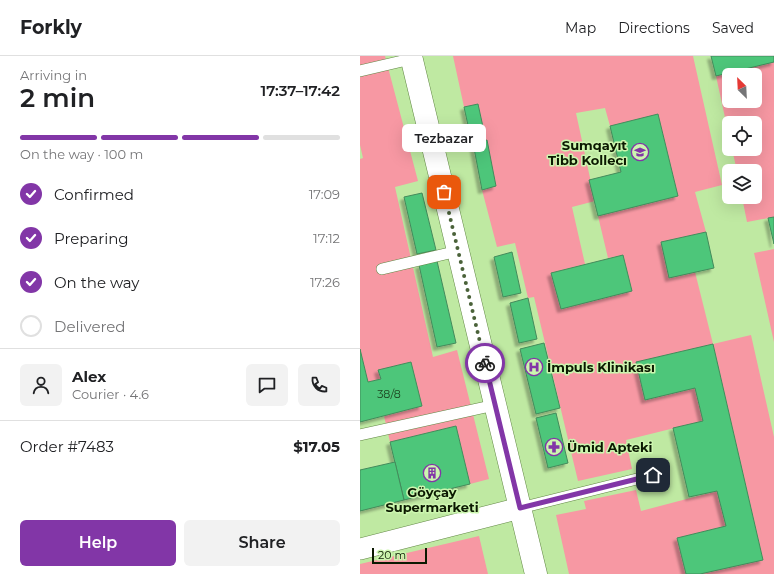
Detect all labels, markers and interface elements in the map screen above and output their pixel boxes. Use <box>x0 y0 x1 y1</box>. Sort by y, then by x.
text: Forkly <box>20 16 82 39</box>
text: Map <box>565 19 596 37</box>
text: Directions <box>618 19 690 37</box>
text: Saved <box>712 19 754 37</box>
text: Arriving in <box>20 67 87 83</box>
north arrow <box>722 68 762 108</box>
map controls <box>722 68 762 204</box>
text: 17:37–17:42 <box>261 81 340 100</box>
text: 2 min <box>20 82 95 114</box>
button: locate <box>722 116 762 156</box>
callout: Tezbazar <box>402 124 486 152</box>
text: Tezbazar <box>414 130 474 146</box>
place label: Sumqayıt Tibb Kollecı <box>548 137 627 168</box>
school or university icon: Sumqayıt Tibb Kollecı <box>630 142 650 162</box>
text: On the way · 100 m <box>20 146 143 162</box>
button: layers <box>722 164 762 204</box>
pin <box>427 175 461 209</box>
icon: bag <box>433 181 455 203</box>
icon: check <box>20 183 42 205</box>
text: Confirmed <box>54 185 134 204</box>
text: 17:09 <box>309 186 340 202</box>
icon: check <box>20 227 42 249</box>
text: Preparing <box>54 229 129 248</box>
text: 17:12 <box>313 230 340 246</box>
icon: check <box>20 271 42 293</box>
text: On the way <box>54 273 139 292</box>
text: 17:26 <box>310 274 340 290</box>
text: Delivered <box>54 317 126 336</box>
courier <box>465 343 505 383</box>
icon: bike <box>474 352 496 374</box>
hospital icon: İmpuls Klinikası <box>524 357 544 377</box>
place label: İmpuls Klinikası <box>547 359 655 375</box>
button: person <box>20 364 62 406</box>
button: chat <box>246 364 288 406</box>
button: phone <box>298 364 340 406</box>
text: Alex <box>72 367 106 386</box>
text: Courier · 4.6 <box>72 386 149 402</box>
house number: 38/8 <box>377 387 401 401</box>
text: Order #7483 <box>20 437 114 456</box>
text: $17.05 <box>293 437 340 456</box>
pharmacy icon: Ümid Apteki <box>544 437 564 457</box>
place label: Ümid Apteki <box>567 439 653 455</box>
pin <box>636 458 670 492</box>
building icon: Göyçay Supermarketi <box>422 463 442 483</box>
icon: home <box>642 464 664 486</box>
place label: Göyçay Supermarketi <box>385 484 479 515</box>
button: Help <box>20 520 176 566</box>
button: Share <box>184 520 340 566</box>
scale bar <box>372 546 427 565</box>
text: 20 m <box>378 548 406 562</box>

